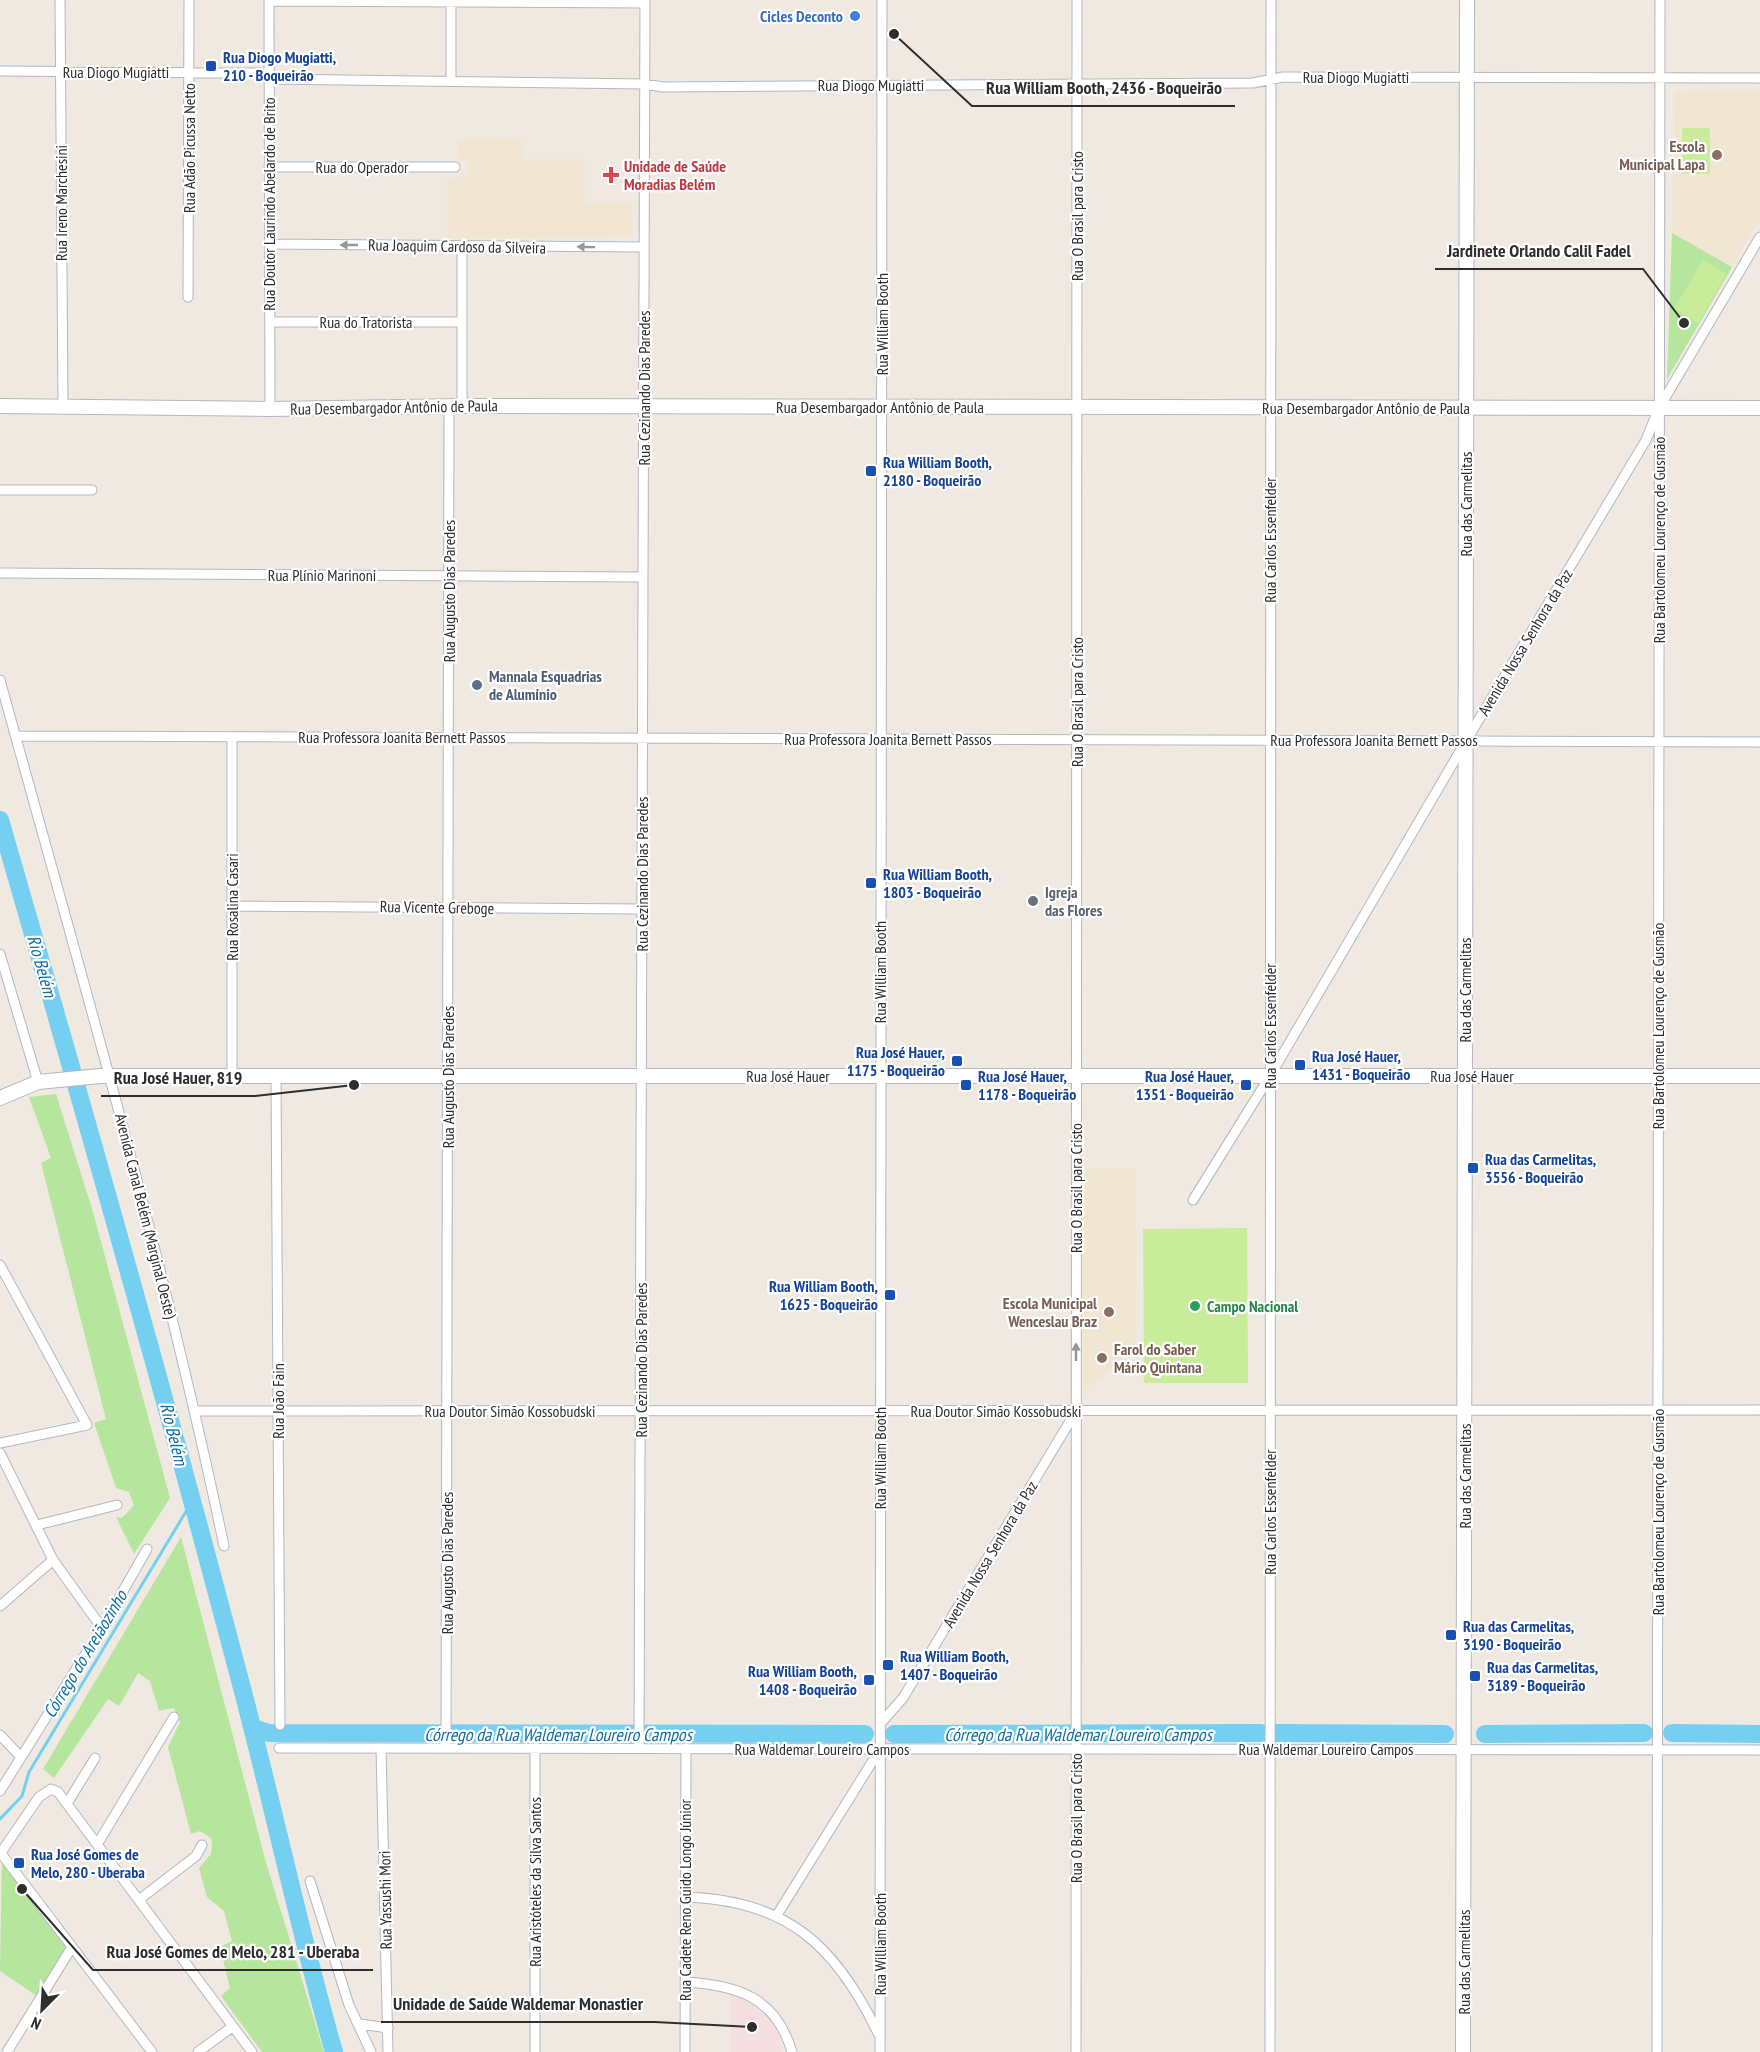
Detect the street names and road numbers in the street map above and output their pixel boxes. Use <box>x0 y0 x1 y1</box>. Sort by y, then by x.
street label: Rua Diogo Mugiatti <box>63 62 169 82</box>
street label: Rua Diogo Mugiatti <box>1303 67 1409 87</box>
street label: Rua Diogo Mugiatti <box>818 75 924 95</box>
street label: Rua Adão Picussa Netto <box>179 83 199 213</box>
street label: Rua Doutor Laurindo Abelardo de Brito <box>259 97 279 311</box>
street label: Rua Ireno Marchesini <box>51 145 71 261</box>
street label: Rua O Brasil para Cristo <box>1067 151 1087 281</box>
street label: Rua do Operador <box>315 157 409 177</box>
street label: Rua Joaquim Cardoso da Silveira <box>368 234 546 258</box>
street label: Rua William Booth <box>872 273 892 375</box>
street label: Rua Cezinando Dias Paredes <box>634 311 654 465</box>
street label: Rua do Tratorista <box>319 312 413 332</box>
street label: Rua Desembargador Antônio de Paula <box>290 395 498 419</box>
street label: Rua Desembargador Antônio de Paula <box>776 397 984 417</box>
street label: Rua Desembargador Antônio de Paula <box>1262 398 1470 418</box>
street label: Rua Bartolomeu Lourenço de Gusmão <box>1649 437 1669 643</box>
street label: Rua das Carmelitas <box>1456 452 1476 556</box>
street label: Rua Carlos Essenfelder <box>1260 477 1280 603</box>
street label: Rua Augusto Dias Paredes <box>439 520 459 662</box>
street label: Rua Plínio Marinoni <box>268 565 376 585</box>
street label: Avenida Nossa Senhora da Paz <box>1473 565 1577 719</box>
street label: Rua O Brasil para Cristo <box>1067 637 1087 767</box>
street label: Rua Professora Joanita Bernett Passos <box>298 727 506 747</box>
street label: Rua Professora Joanita Bernett Passos <box>784 729 992 749</box>
street label: Rua Professora Joanita Bernett Passos <box>1270 730 1478 750</box>
street label: Rua Cezinando Dias Paredes <box>632 797 652 951</box>
street label: Rua Rosalina Casari <box>222 853 242 961</box>
street label: Rua Vicente Greboge <box>380 896 494 918</box>
street label: Rua William Booth <box>870 921 890 1023</box>
street label: Rua Bartolomeu Lourenço de Gusmão <box>1648 923 1668 1129</box>
street label: Rua das Carmelitas <box>1455 938 1475 1042</box>
street label: Rua Carlos Essenfelder <box>1260 963 1280 1089</box>
street label: Rua Augusto Dias Paredes <box>438 1006 458 1148</box>
street label: Rua José Hauer <box>746 1066 830 1086</box>
street label: Rua José Hauer <box>1430 1066 1514 1086</box>
street label: Avenida Canal Belém (Marginal Oeste) <box>111 1111 181 1321</box>
street label: Rua O Brasil para Cristo <box>1066 1123 1086 1253</box>
street label: Rua Cezinando Dias Paredes <box>631 1283 651 1437</box>
street label: Rua João Fain <box>268 1363 288 1439</box>
street label: Rua Doutor Simão Kossobudski <box>425 1401 595 1421</box>
street label: Rua Doutor Simão Kossobudski <box>911 1401 1081 1421</box>
street label: Rua William Booth <box>870 1407 890 1509</box>
street label: Rua Bartolomeu Lourenço de Gusmão <box>1648 1409 1668 1615</box>
street label: Rua das Carmelitas <box>1455 1424 1475 1528</box>
street label: Rua Carlos Essenfelder <box>1260 1449 1280 1575</box>
street label: Avenida Nossa Senhora da Paz <box>938 1477 1042 1631</box>
street label: Rua Augusto Dias Paredes <box>437 1492 457 1634</box>
street label: Rua Waldemar Loureiro Campos <box>735 1739 909 1759</box>
street label: Rua Waldemar Loureiro Campos <box>1239 1739 1413 1759</box>
street label: Rua O Brasil para Cristo <box>1066 1753 1086 1883</box>
street label: Rua Aristóteles da Silva Santos <box>525 1797 545 1967</box>
street label: Rua Cadete Reno Guido Longo Júnior <box>675 1798 695 2001</box>
street label: Rua Yassushi Mori <box>374 1850 396 1950</box>
street label: Rua William Booth <box>870 1893 890 1995</box>
street label: Rua das Carmelitas <box>1454 1910 1474 2014</box>

